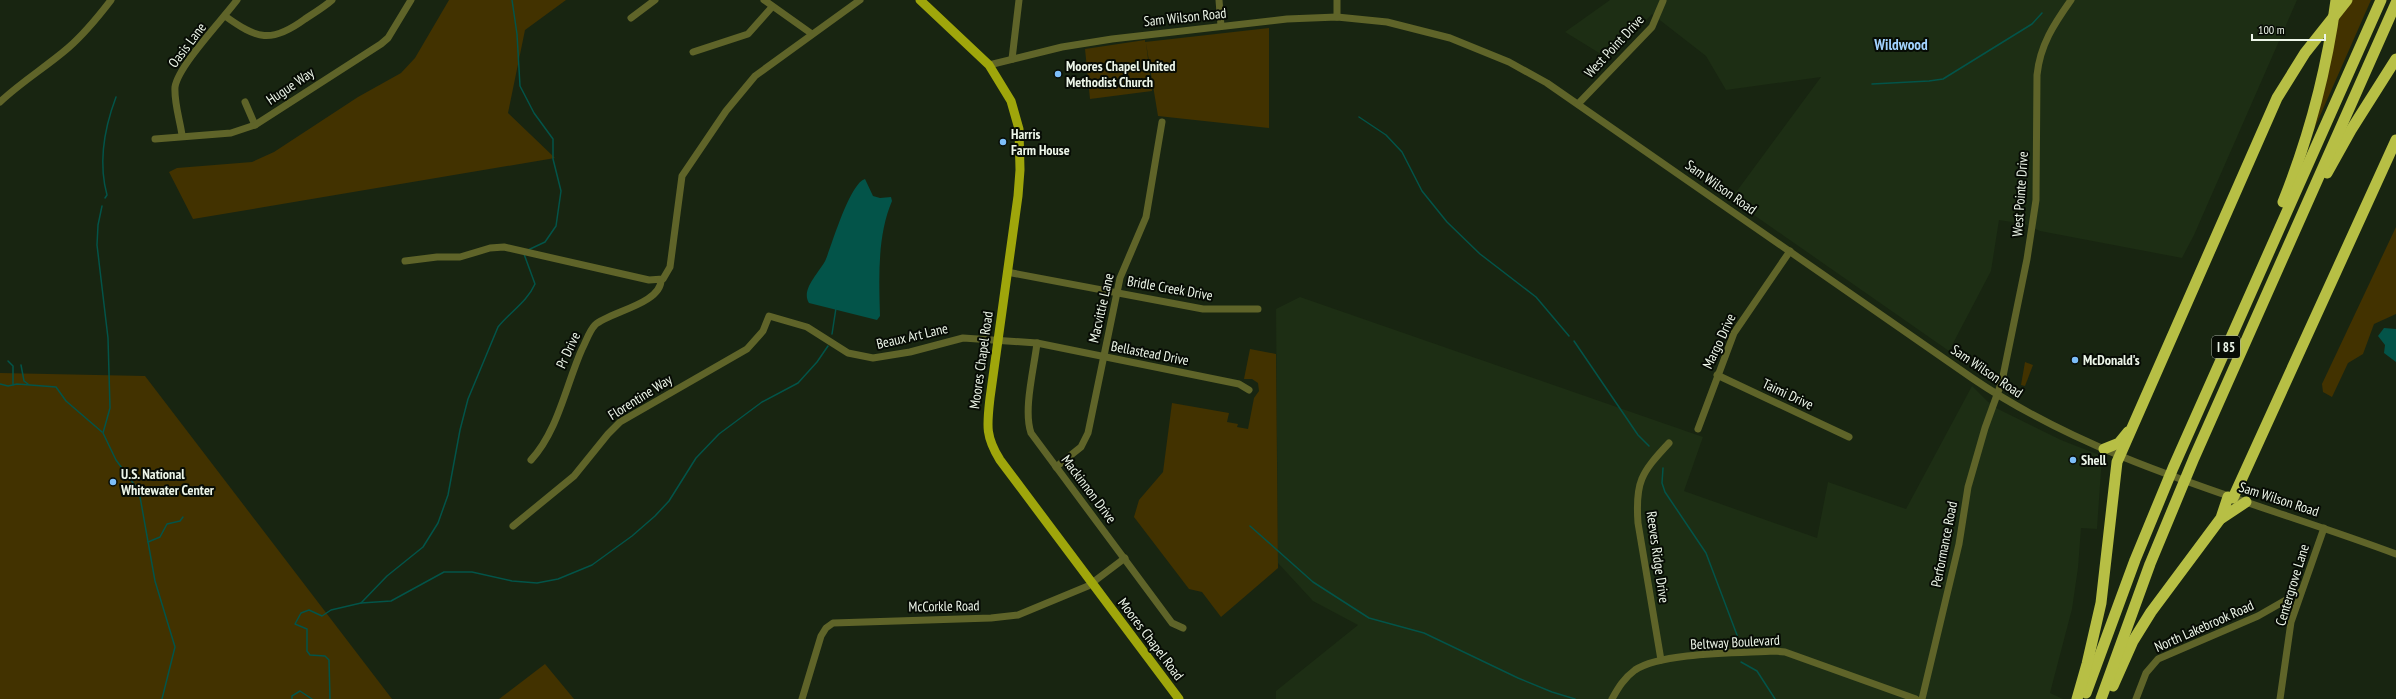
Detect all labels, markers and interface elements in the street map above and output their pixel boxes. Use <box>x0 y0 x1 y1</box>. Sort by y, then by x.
street label: Sam Wilson Road <box>1143 4 1227 30</box>
street label: West Point Drive <box>1580 11 1648 81</box>
scale bar <box>2252 16 2325 42</box>
street label: Oasis Lane <box>164 19 210 71</box>
text: 100 m <box>2258 22 2285 37</box>
district label: Wildwood <box>1873 35 1928 54</box>
place label: Moores Chapel United Methodist Church <box>1066 57 1175 91</box>
street label: Hugue Way <box>263 63 318 109</box>
marker: Moores Chapel United Methodist Church <box>1053 69 1063 79</box>
place label: Harris Farm House <box>1011 125 1070 159</box>
marker: Harris Farm House <box>998 137 1008 147</box>
street label: West Pointe Drive <box>2008 151 2032 237</box>
street label: Sam Wilson Road <box>1682 156 1760 218</box>
street label: Macvittie Lane <box>1084 271 1118 344</box>
street label: Bridle Creek Drive <box>1126 272 1214 304</box>
street label: Moores Chapel Road <box>965 310 997 410</box>
street label: Margo Drive <box>1698 310 1740 371</box>
street label: Beaux Art Lane <box>874 319 950 353</box>
street label: Pr Drive <box>552 329 584 371</box>
road number: I 85 <box>2212 336 2240 358</box>
street label: Bellastead Drive <box>1110 337 1191 369</box>
street label: Sam Wilson Road <box>1948 340 2026 402</box>
place label: McDonald's <box>2083 351 2140 369</box>
marker: McDonald's <box>2070 355 2080 365</box>
street label: Florentine Way <box>605 370 676 424</box>
street label: Taimi Drive <box>1760 374 1817 414</box>
street label: Mackinnon Drive <box>1057 451 1121 527</box>
place label: Shell <box>2081 451 2107 469</box>
marker: Shell <box>2068 455 2078 465</box>
place label: U.S. National Whitewater Center <box>120 465 215 499</box>
marker: U.S. National Whitewater Center <box>108 477 118 487</box>
street label: Sam Wilson Road <box>2237 478 2321 520</box>
street label: Performance Road <box>1927 500 1961 588</box>
street label: Reeves Ridge Drive <box>1643 510 1673 604</box>
street label: Centergrove Lane <box>2271 542 2313 628</box>
street label: Moores Chapel Road <box>1114 594 1188 684</box>
street label: McCorkle Road <box>908 596 980 616</box>
street label: North Lakebrook Road <box>2151 596 2257 656</box>
street label: Beltway Boulevard <box>1690 631 1780 653</box>

